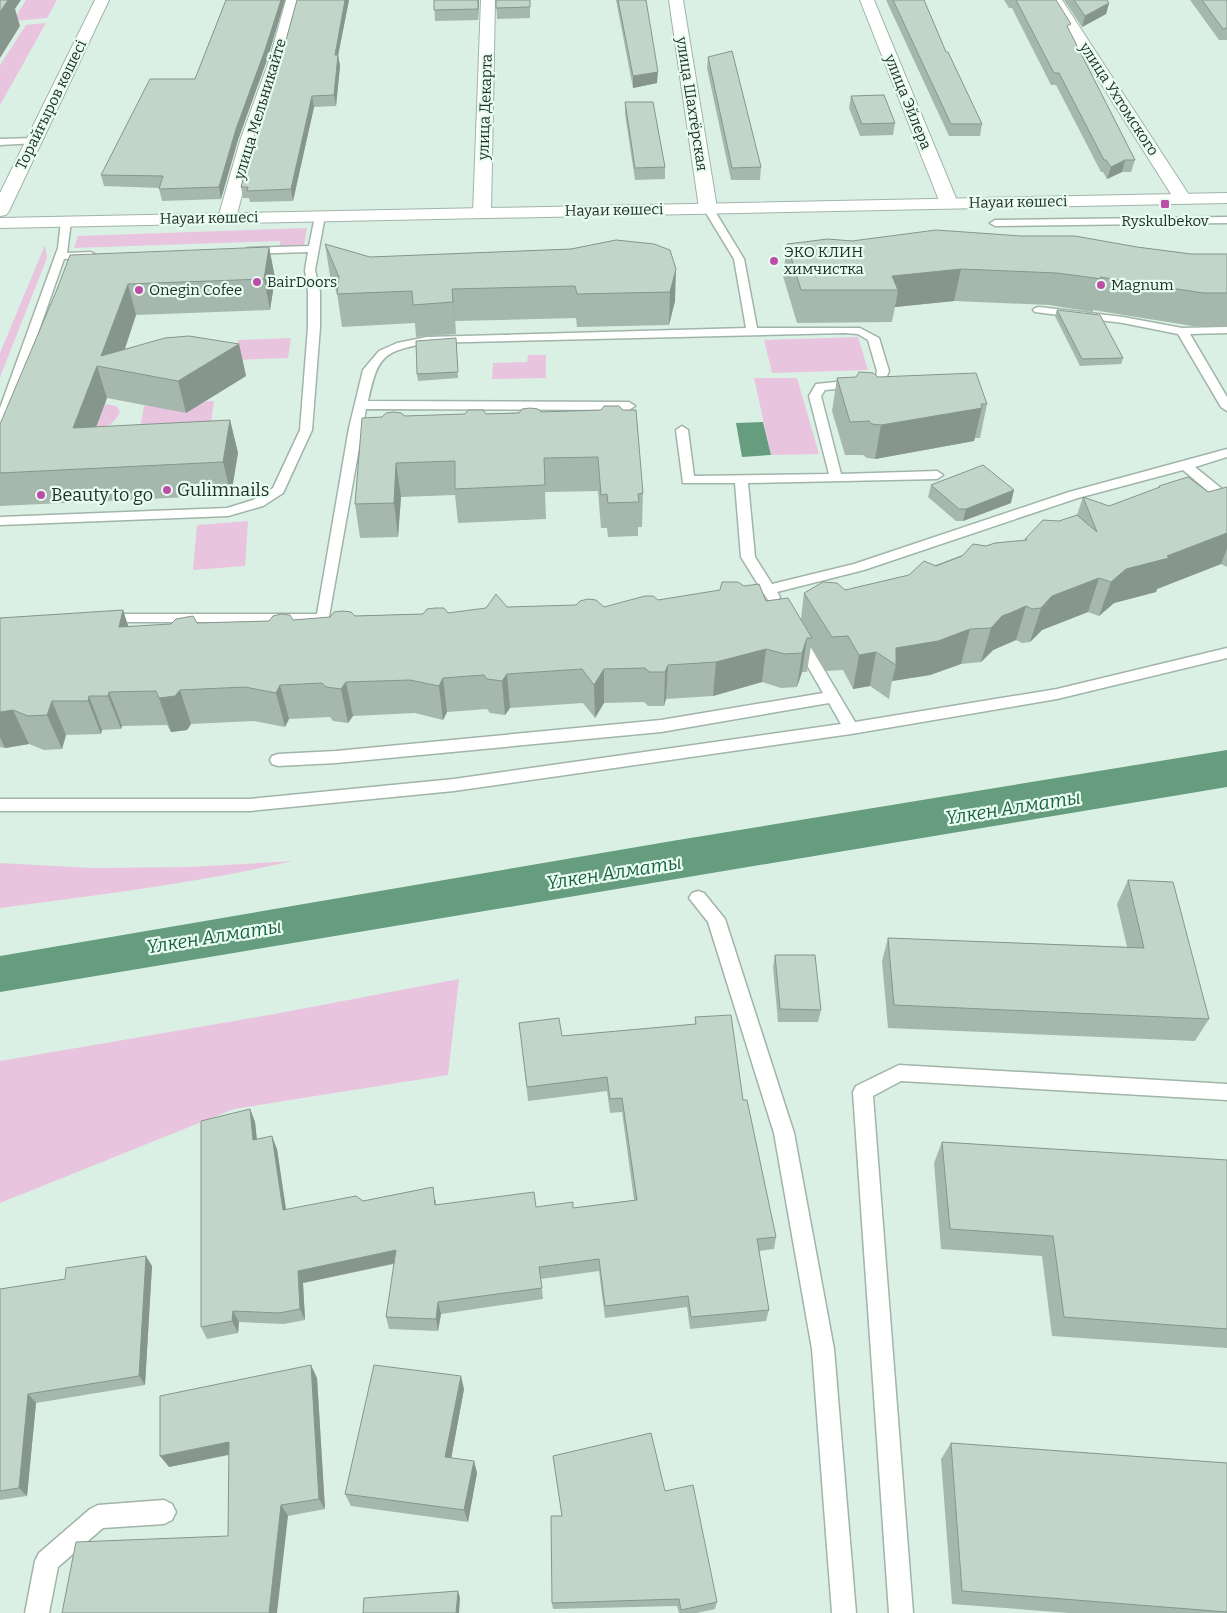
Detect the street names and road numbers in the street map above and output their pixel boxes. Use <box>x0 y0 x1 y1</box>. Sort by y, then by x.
street label: улица Шахтёрская <box>672 35 711 172</box>
street label: улица Мельникайте <box>230 36 290 183</box>
street label: Торайғыров көшесі <box>12 37 90 173</box>
street label: улица Ухтомского <box>1075 38 1162 159</box>
street label: улица Эйлера <box>880 51 935 152</box>
street label: улица Декарта <box>474 54 496 161</box>
street label: Науаи көшесі <box>968 192 1068 212</box>
street label: Науаи көшесі <box>564 200 664 220</box>
street label: Науаи көшесі <box>159 208 259 228</box>

